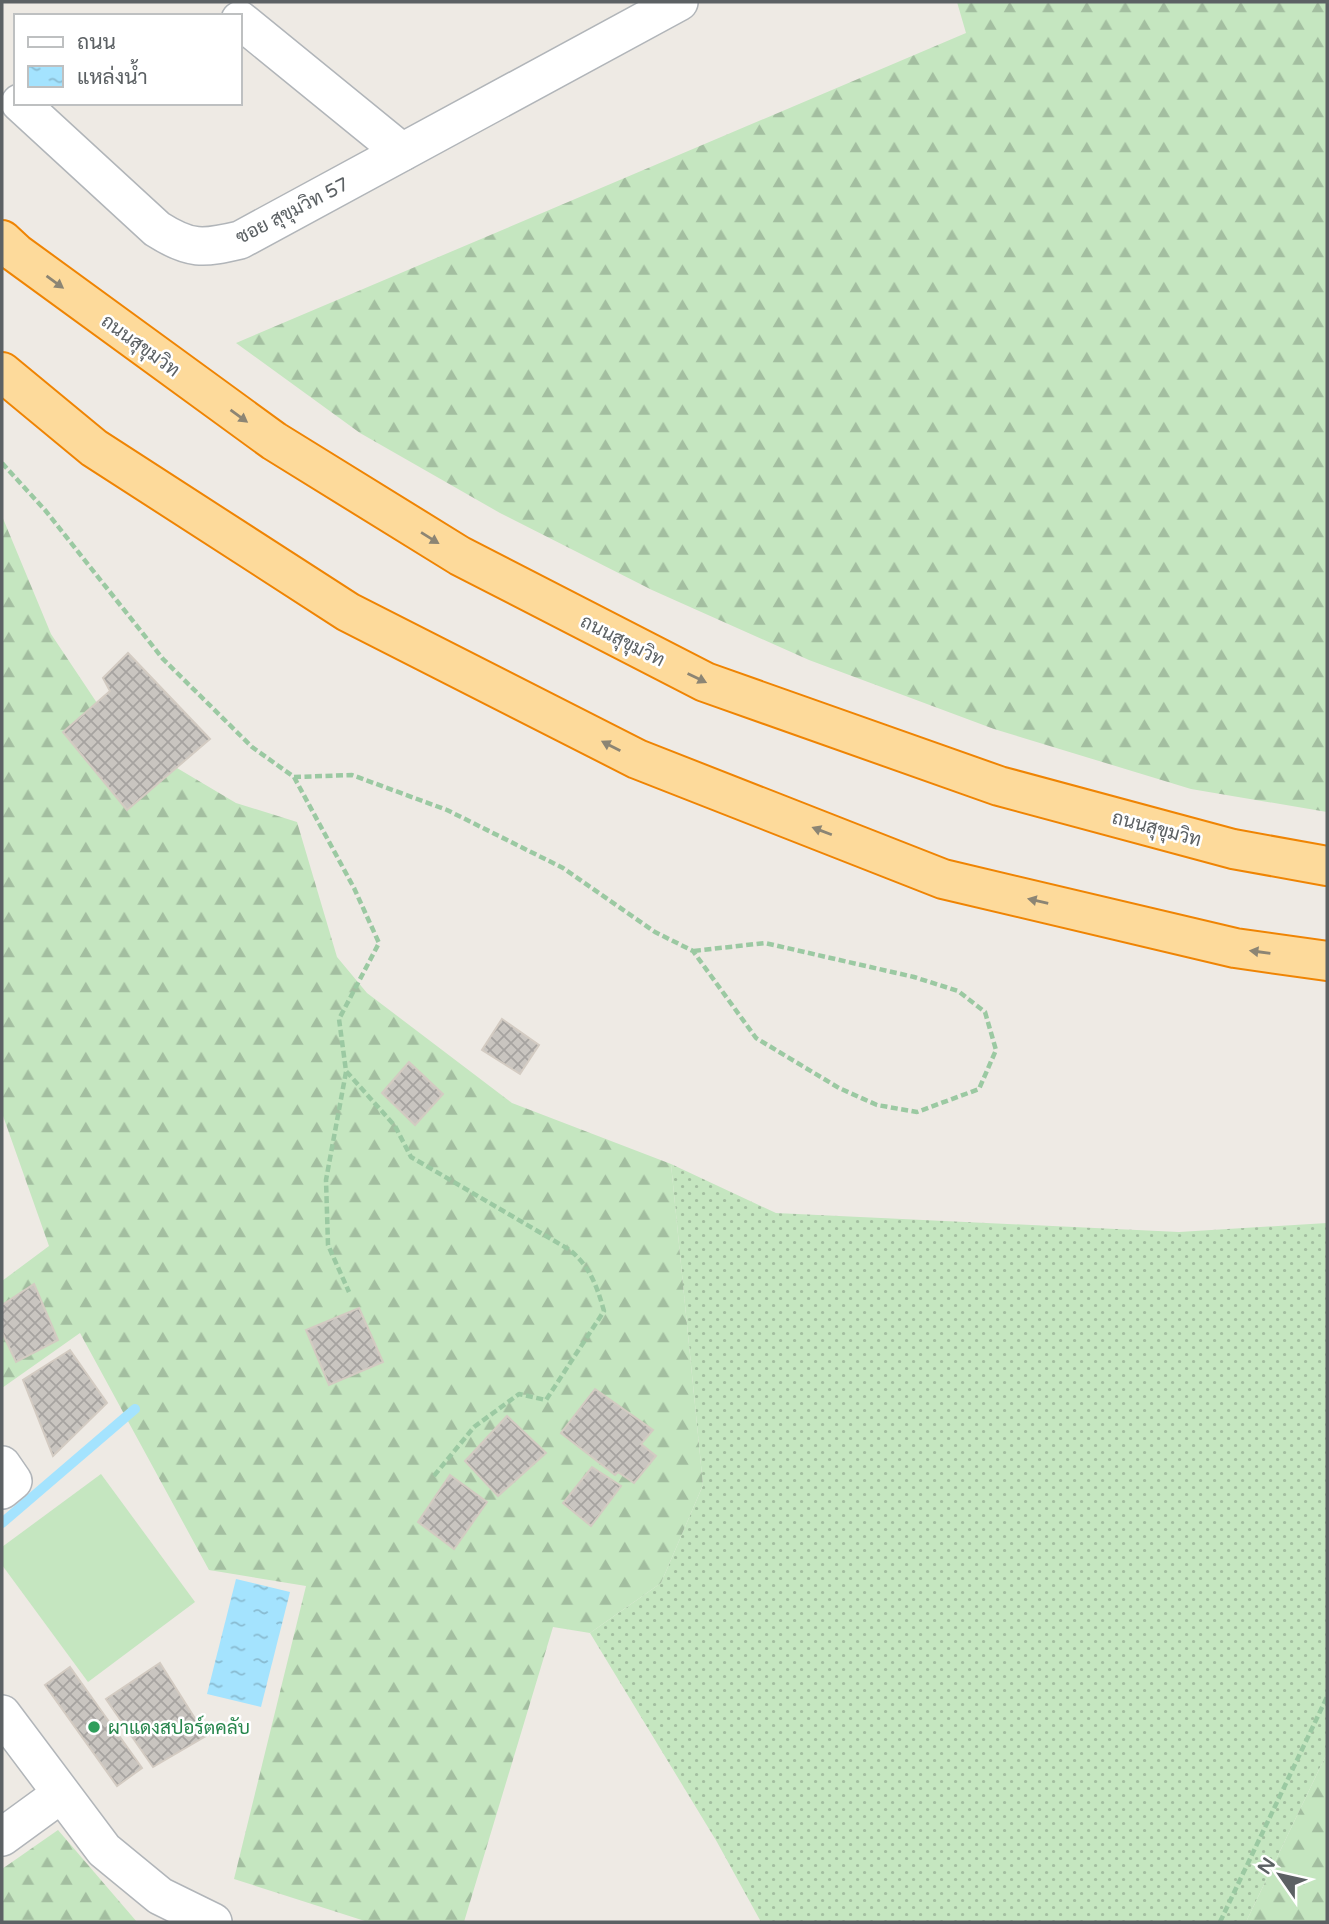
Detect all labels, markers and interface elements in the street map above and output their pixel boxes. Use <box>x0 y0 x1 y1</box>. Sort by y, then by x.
legend <box>14 14 242 105</box>
text: ถนน <box>77 30 116 55</box>
text: แหล่งน้ำ <box>77 59 148 90</box>
street label: ซอย สุขุมวิท 57 <box>232 173 353 250</box>
one-way arrow <box>46 275 64 289</box>
street label: ถนนสุขุมวิท <box>96 310 184 382</box>
one-way arrow <box>230 409 248 423</box>
one-way arrow <box>421 532 440 545</box>
street label: ถนนสุขุมวิท <box>576 610 668 672</box>
one-way arrow <box>687 672 707 683</box>
one-way arrow <box>601 740 621 752</box>
street label: ถนนสุขุมวิท <box>1109 807 1204 852</box>
one-way arrow <box>811 826 832 837</box>
one-way arrow <box>1027 895 1049 906</box>
one-way arrow <box>1248 946 1270 957</box>
place label: ผาแดงสปอร์ตคลับ <box>108 1715 250 1739</box>
marker: ผาแดงสปอร์ตคลับ <box>86 1719 102 1735</box>
north arrow <box>1245 1840 1315 1910</box>
text: N <box>1253 1854 1280 1879</box>

